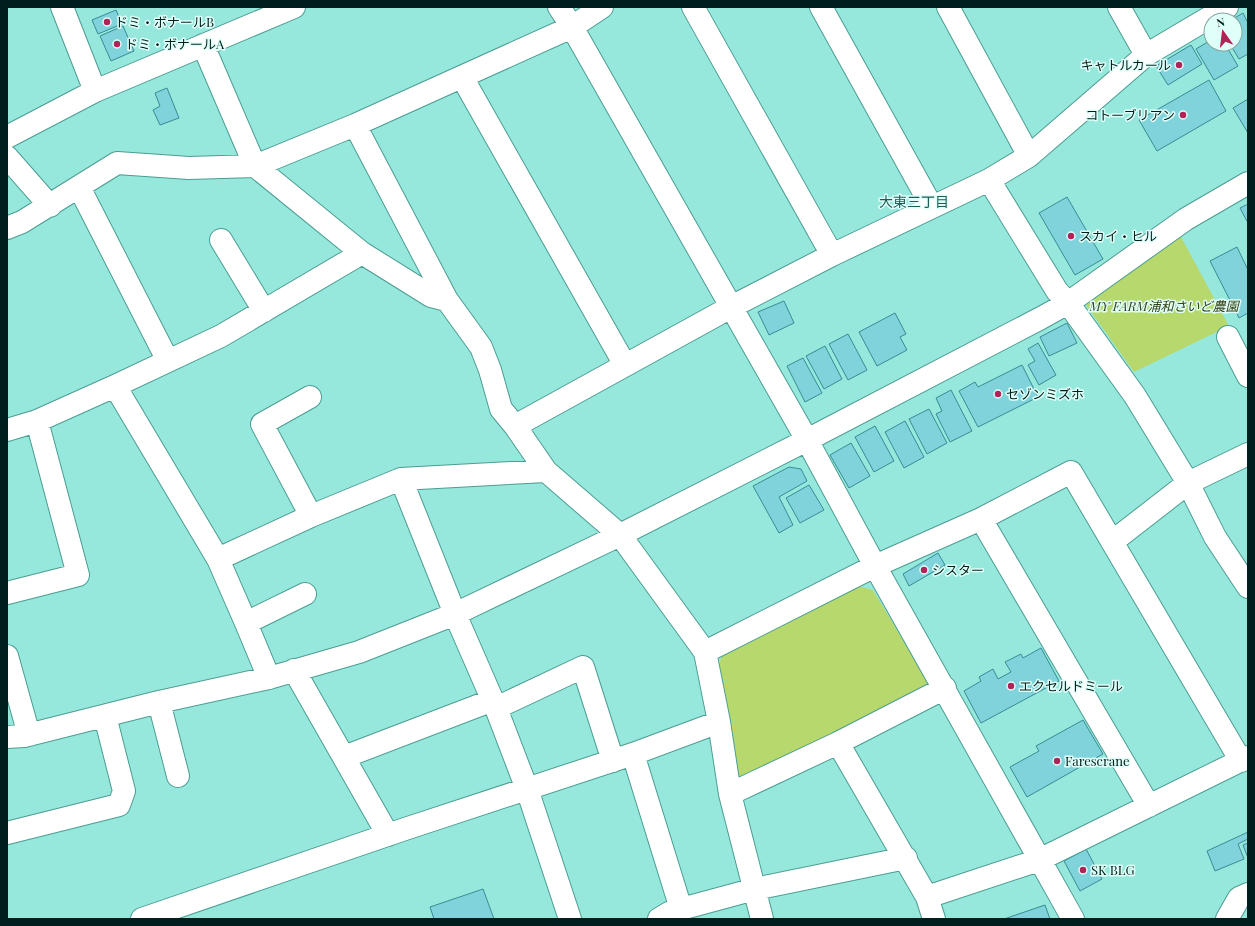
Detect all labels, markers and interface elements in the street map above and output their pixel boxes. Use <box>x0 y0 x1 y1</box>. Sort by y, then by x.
north arrow <box>1203 12 1243 52</box>
place label: ドミ・ボナールB <box>115 13 214 30</box>
text: N <box>1215 14 1226 30</box>
marker: ドミ・ボナールB <box>102 17 112 27</box>
place label: ドミ・ボナールA <box>125 35 225 52</box>
marker: ドミ・ボナールA <box>112 39 122 49</box>
place label: キャトルカール <box>1080 56 1171 73</box>
marker: キャトルカール <box>1174 60 1184 70</box>
place label: コトーブリアン <box>1085 106 1175 123</box>
marker: コトーブリアン <box>1178 110 1188 120</box>
district label: 大東三丁目 <box>879 192 949 211</box>
place label: スカイ・ヒル <box>1079 227 1157 244</box>
marker: スカイ・ヒル <box>1066 231 1076 241</box>
park label: MY FARM浦和さいど農園 <box>1088 297 1241 314</box>
place label: セゾンミズホ <box>1006 385 1084 402</box>
marker: セゾンミズホ <box>993 389 1003 399</box>
place label: シスター <box>932 561 984 578</box>
marker: シスター <box>919 565 929 575</box>
place label: エクセルドミール <box>1019 677 1123 694</box>
marker: エクセルドミール <box>1006 681 1016 691</box>
place label: Farescrane <box>1065 752 1130 769</box>
marker: Farescrane <box>1052 756 1062 766</box>
place label: SK BLG <box>1091 861 1135 878</box>
marker: SK BLG <box>1078 865 1088 875</box>

